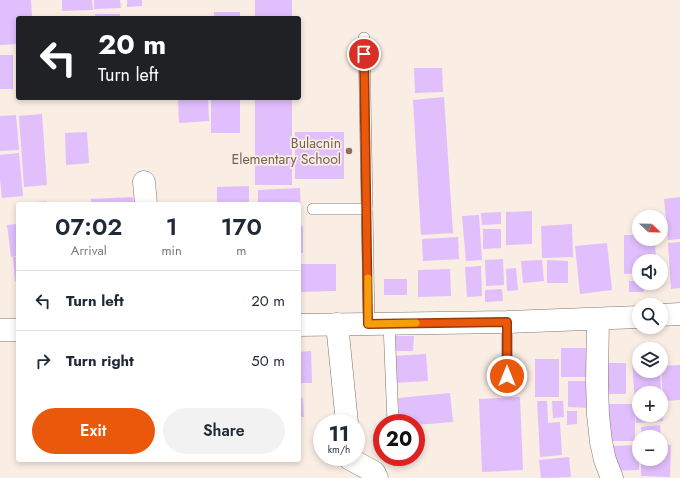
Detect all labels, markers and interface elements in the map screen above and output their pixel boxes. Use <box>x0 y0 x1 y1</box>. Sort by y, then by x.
text: 20 m <box>98 24 166 65</box>
icon: left <box>32 32 84 84</box>
pin <box>347 37 381 71</box>
icon: arrive <box>353 43 375 65</box>
text: Turn left <box>98 62 158 88</box>
place label: Bulacnin Elementary School <box>231 133 341 169</box>
marker: Bulacnin Elementary School <box>344 146 354 156</box>
text: 07:02 <box>55 209 122 244</box>
text: 1 <box>166 209 178 244</box>
text: 170 <box>221 209 262 244</box>
north arrow <box>632 210 668 246</box>
map controls <box>632 210 668 466</box>
text: Arrival <box>71 241 107 260</box>
text: min <box>161 241 182 260</box>
text: m <box>236 241 246 260</box>
button: sound <box>632 254 668 290</box>
icon: left <box>32 290 54 312</box>
text: Turn left <box>66 290 124 312</box>
text: 20 m <box>251 290 285 312</box>
button: search <box>632 298 668 334</box>
button: layers <box>632 342 668 378</box>
icon: right <box>32 350 54 372</box>
text: Turn right <box>66 350 134 372</box>
text: 50 m <box>251 350 285 372</box>
position arrow <box>486 355 528 397</box>
button: + <box>632 386 668 422</box>
button: Exit <box>32 408 155 454</box>
button: Share <box>163 408 285 454</box>
speed limit sign: 20 <box>373 414 425 466</box>
text: 11 <box>329 420 349 449</box>
button: − <box>632 430 668 466</box>
text: km/h <box>328 442 350 457</box>

